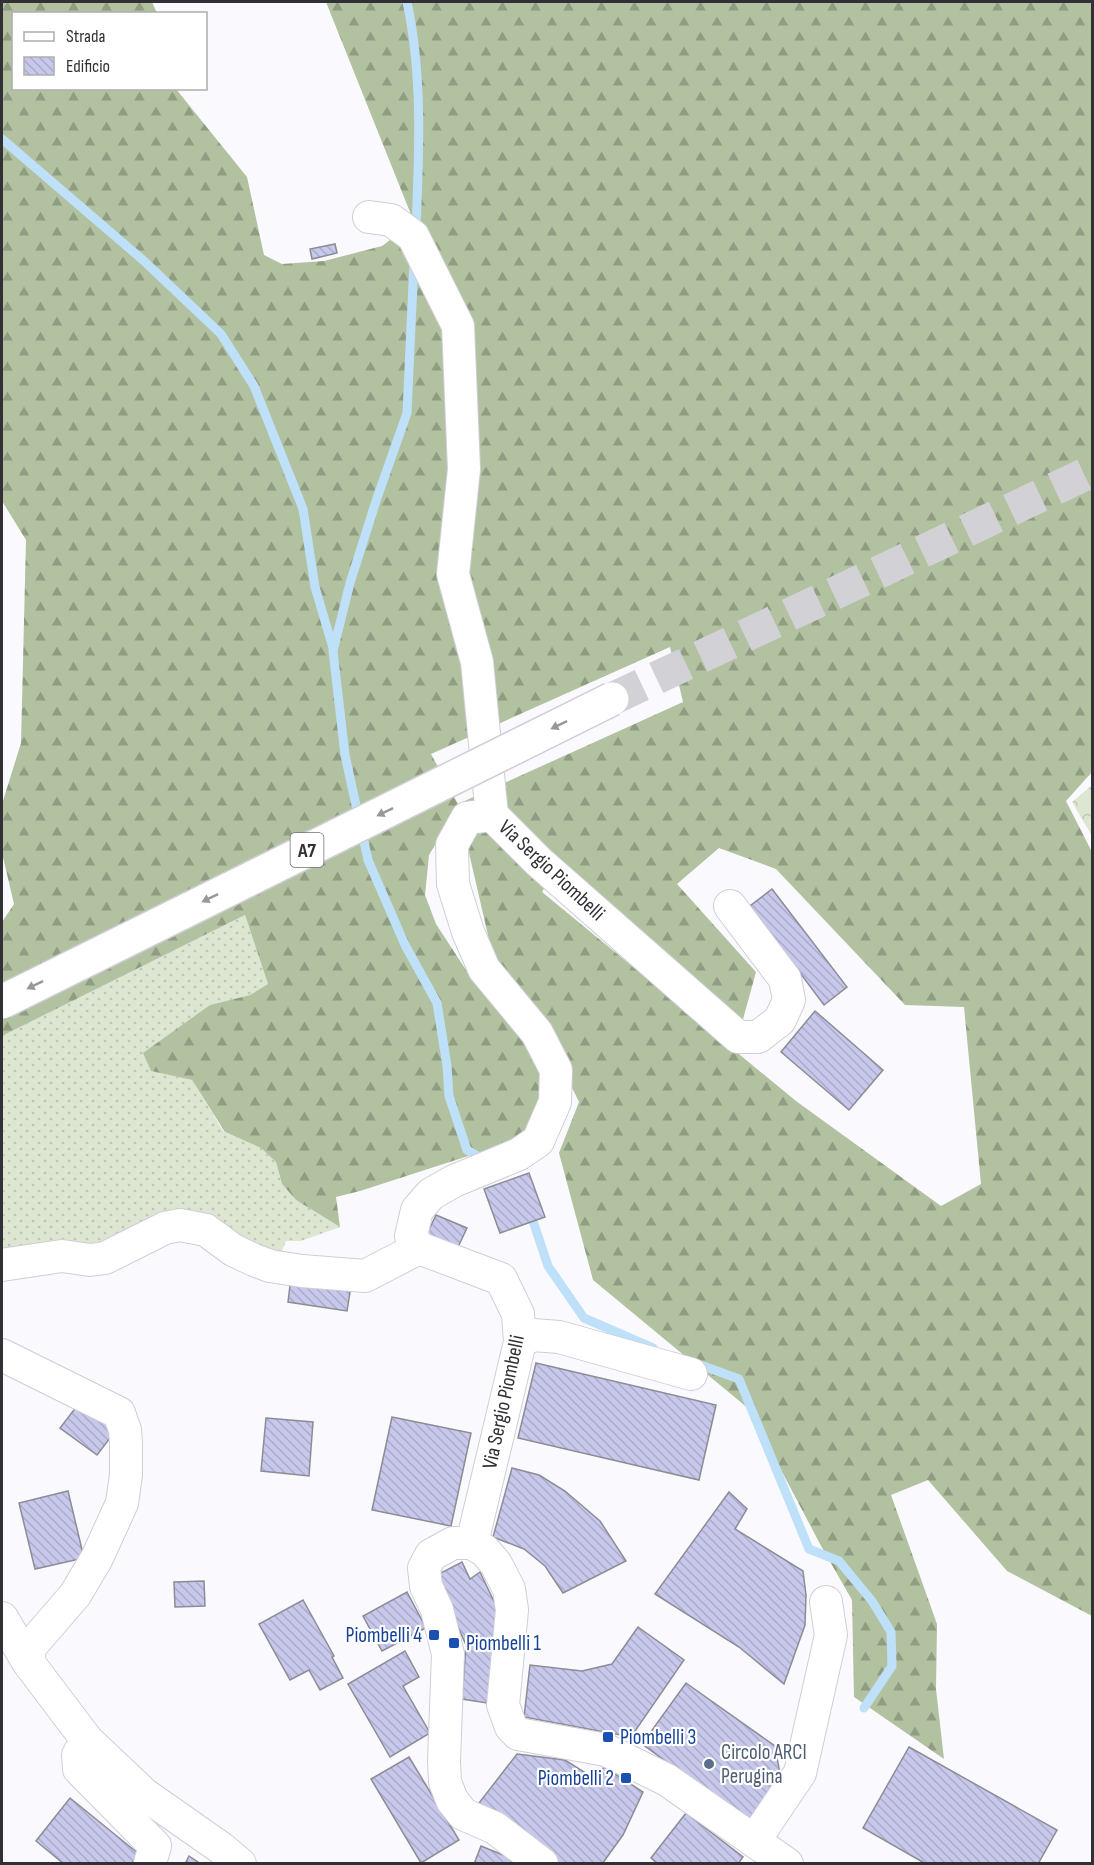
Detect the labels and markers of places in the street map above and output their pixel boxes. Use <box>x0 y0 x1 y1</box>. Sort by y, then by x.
place label: Piombelli 4 <box>346 1623 422 1648</box>
marker: Piombelli 4 <box>427 1628 441 1642</box>
place label: Piombelli 1 <box>466 1631 542 1656</box>
marker: Piombelli 1 <box>447 1636 461 1650</box>
place label: Piombelli 3 <box>620 1725 696 1750</box>
marker: Piombelli 3 <box>601 1730 615 1744</box>
place label: Circolo ARCI Perugina <box>721 1740 807 1789</box>
marker: Circolo ARCI Perugina <box>702 1757 716 1771</box>
place label: Piombelli 2 <box>538 1766 614 1791</box>
marker: Piombelli 2 <box>619 1771 633 1785</box>

